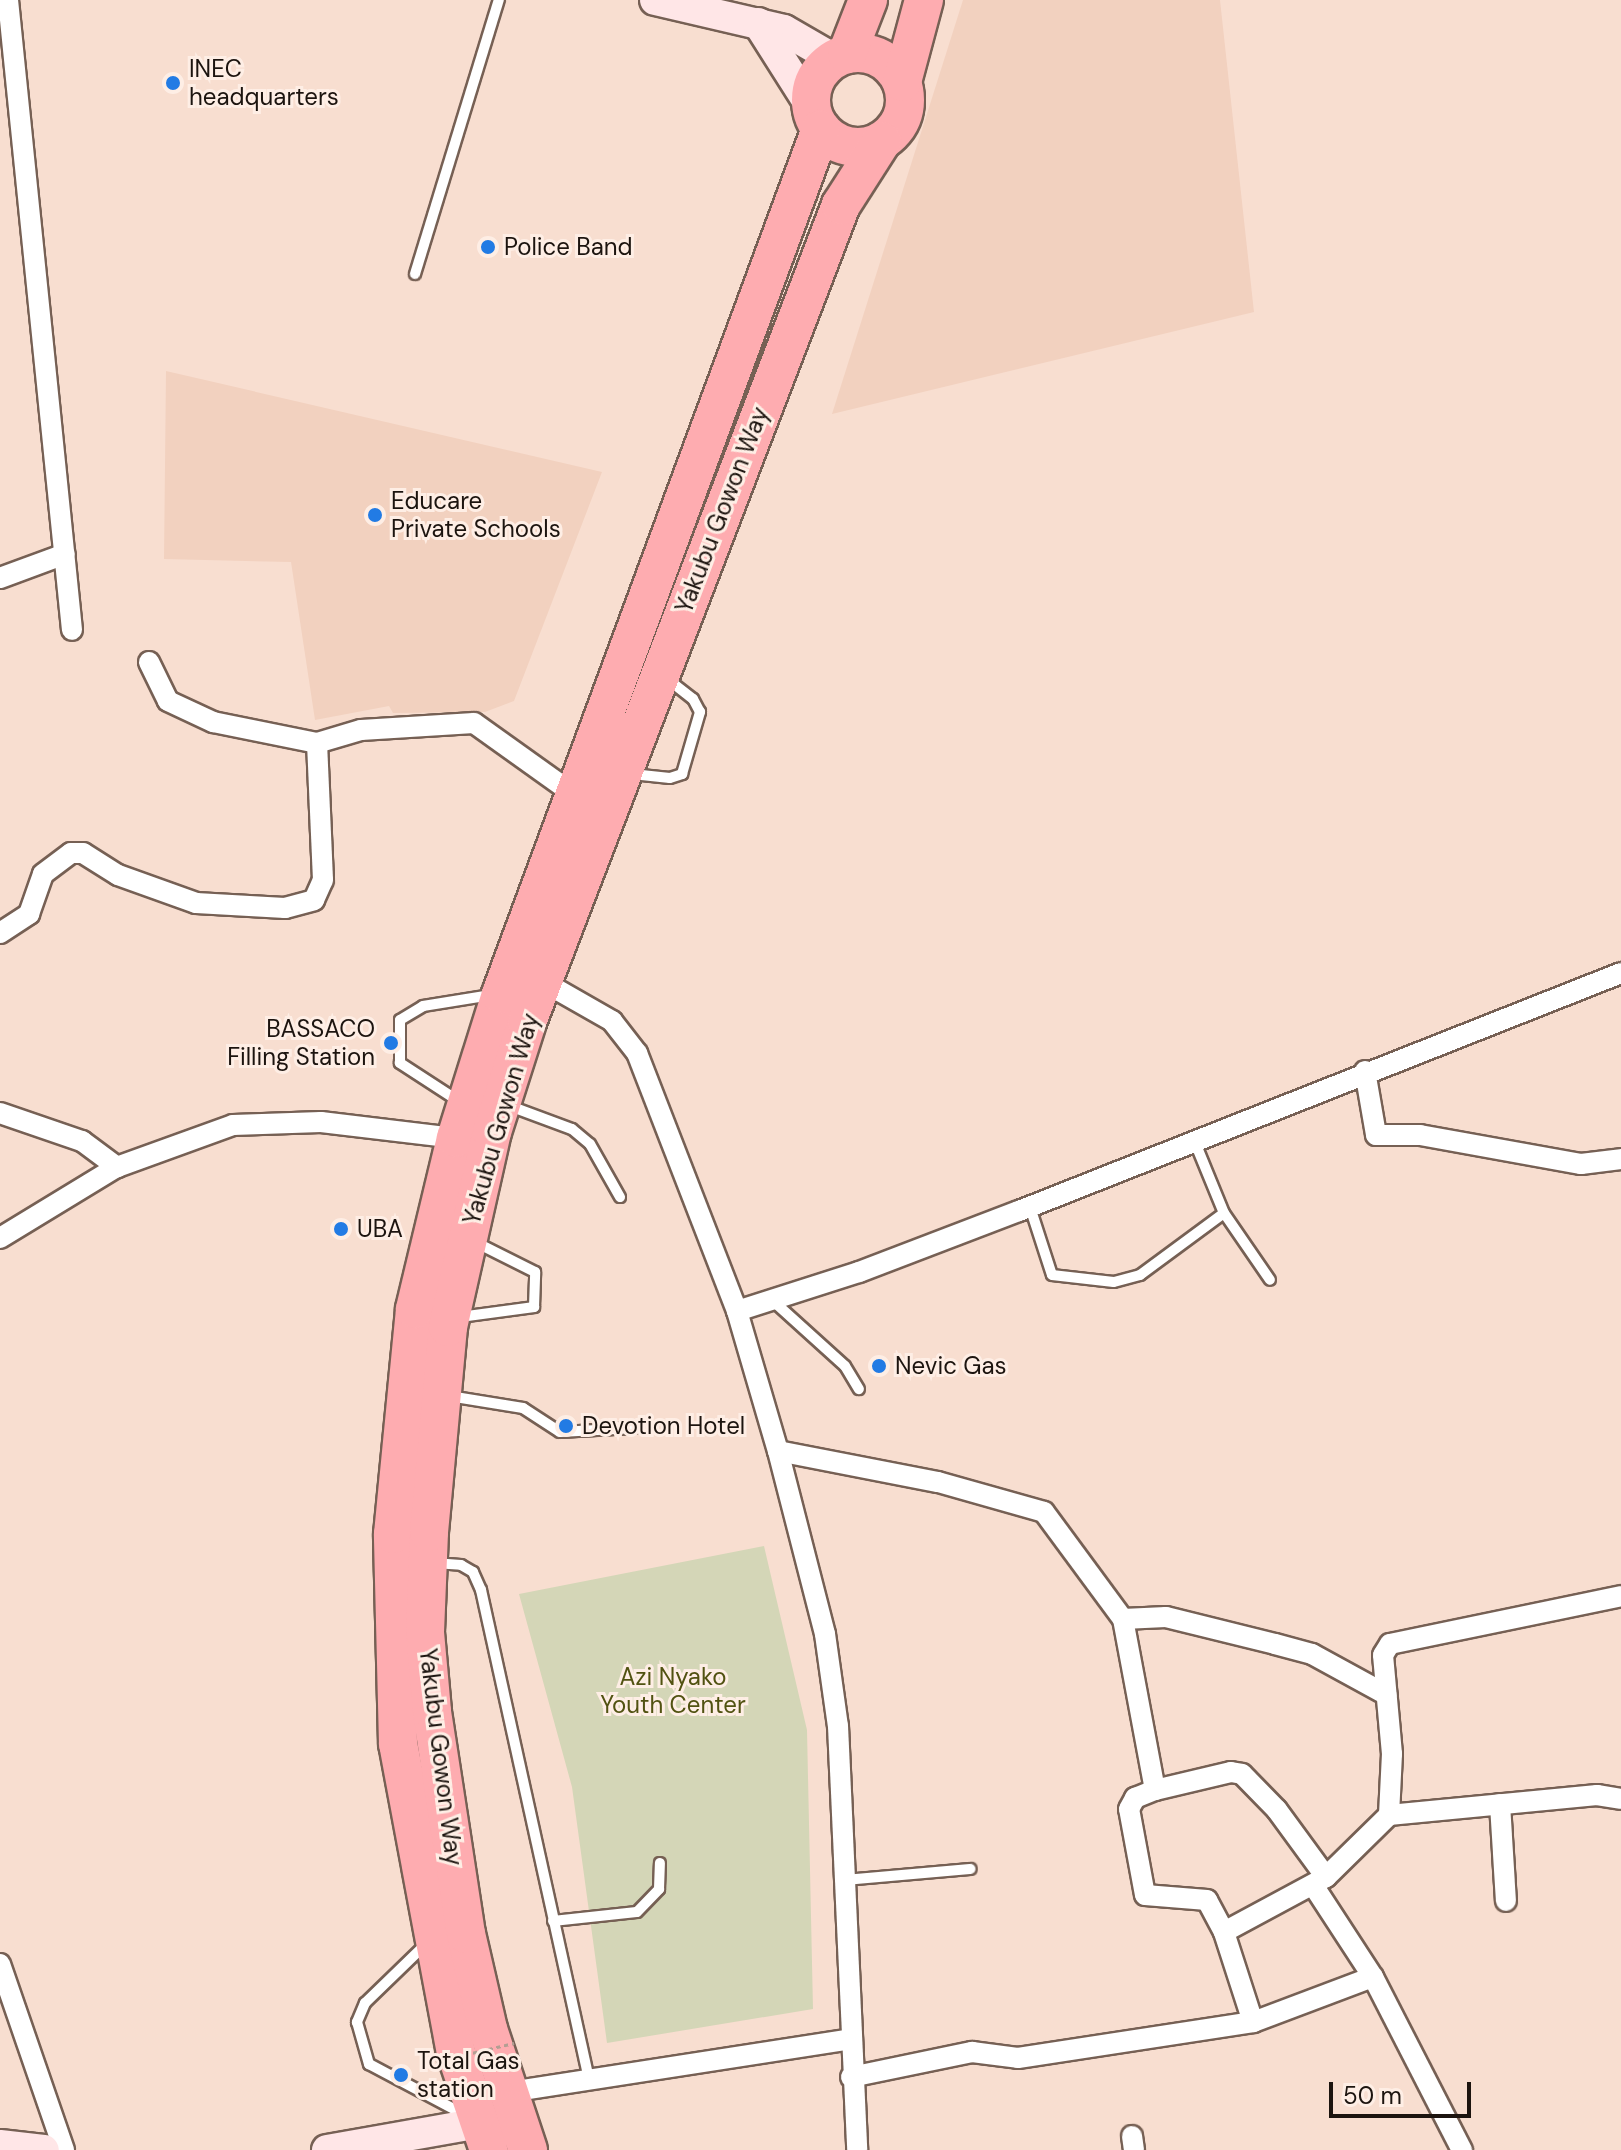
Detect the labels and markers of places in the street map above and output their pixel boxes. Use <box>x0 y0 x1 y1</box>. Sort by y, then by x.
place label: INEC headquarters <box>189 55 339 111</box>
marker: INEC headquarters <box>164 74 182 92</box>
place label: Police Band <box>504 233 633 261</box>
marker: Police Band <box>479 238 497 256</box>
place label: Educare Private Schools <box>391 487 561 543</box>
marker: Educare Private Schools <box>366 506 384 524</box>
place label: BASSACO Filling Station <box>227 1015 375 1071</box>
marker: BASSACO Filling Station <box>382 1034 400 1052</box>
place label: UBA <box>357 1215 403 1243</box>
marker: UBA <box>332 1220 350 1238</box>
place label: Nevic Gas <box>895 1352 1007 1380</box>
marker: Nevic Gas <box>870 1357 888 1375</box>
place label: Devotion Hotel <box>582 1412 745 1440</box>
marker: Devotion Hotel <box>557 1417 575 1435</box>
place label: Total Gas station <box>417 2047 520 2103</box>
marker: Total Gas station <box>392 2066 410 2084</box>

